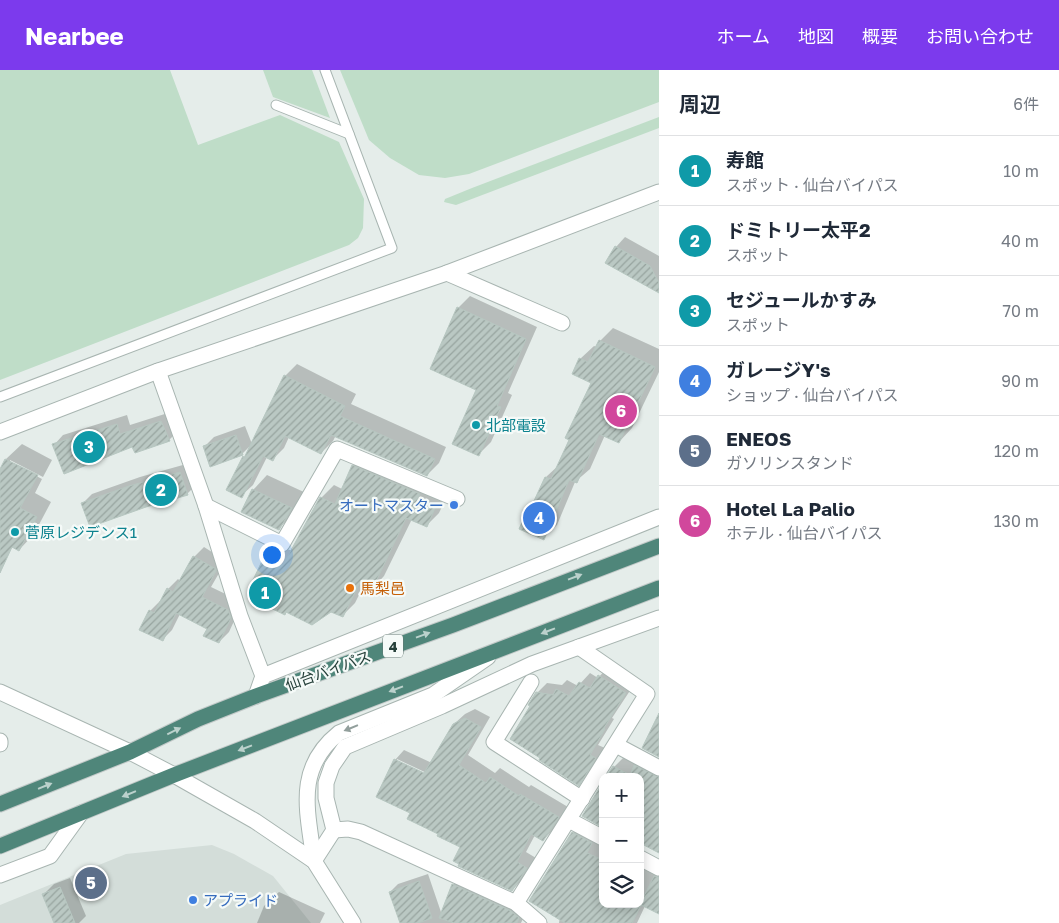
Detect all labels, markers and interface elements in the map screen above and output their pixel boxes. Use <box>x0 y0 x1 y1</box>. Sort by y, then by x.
text: Nearbee <box>25 21 124 50</box>
text: ホーム <box>717 25 770 47</box>
text: 地図 <box>798 25 834 47</box>
text: 概要 <box>862 25 898 47</box>
text: お問い合わせ <box>926 25 1034 47</box>
text: 周辺 <box>679 91 721 117</box>
text: 6件 <box>1013 94 1039 114</box>
text: 寿館 <box>726 148 764 171</box>
text: 1 <box>691 161 699 181</box>
text: 10 m <box>1003 161 1039 181</box>
text: スポット · 仙台バイパス <box>726 175 898 195</box>
text: ドミトリー太平2 <box>726 218 871 241</box>
text: 2 <box>690 231 700 251</box>
text: 40 m <box>1001 231 1039 251</box>
text: スポット <box>726 245 790 265</box>
text: セジュールかすみ <box>726 288 877 311</box>
text: 3 <box>690 301 700 321</box>
text: 70 m <box>1002 301 1039 321</box>
text: スポット <box>726 315 790 335</box>
text: ガレージY's <box>726 358 831 381</box>
text: 4 <box>690 371 700 391</box>
text: 90 m <box>1001 371 1039 391</box>
text: ショップ · 仙台バイパス <box>726 385 898 405</box>
pin: 6 <box>605 392 637 430</box>
place label: 北部電設 <box>486 416 546 434</box>
marker: 北部電設 <box>470 419 482 431</box>
text: ENEOS <box>726 427 791 450</box>
pin: 3 <box>73 428 105 466</box>
text: 5 <box>690 441 700 461</box>
text: 120 m <box>994 441 1039 461</box>
text: ガソリンスタンド <box>726 453 854 473</box>
pin: 2 <box>145 471 177 509</box>
place label: オートマスター <box>339 496 444 514</box>
text: Hotel La Palio <box>726 497 855 520</box>
marker: オートマスター <box>448 499 460 511</box>
pin: 4 <box>523 499 555 537</box>
text: 6 <box>690 511 700 531</box>
text: 130 m <box>994 511 1039 531</box>
place label: 菅原レジデンス1 <box>25 523 137 541</box>
text: ホテル · 仙台バイパス <box>726 523 882 543</box>
marker: 菅原レジデンス1 <box>9 526 21 538</box>
your location <box>259 542 285 568</box>
one-way arrow <box>568 573 583 581</box>
pin: 1 <box>249 574 281 612</box>
place label: 馬梨邑 <box>360 579 405 597</box>
marker: 馬梨邑 <box>344 582 356 594</box>
one-way arrow <box>541 627 555 635</box>
one-way arrow <box>416 631 431 638</box>
road number: 4 <box>383 634 403 658</box>
street label: 仙台バイパス <box>283 646 373 694</box>
one-way arrow <box>389 686 404 693</box>
one-way arrow <box>344 724 359 732</box>
one-way arrow <box>167 727 181 735</box>
one-way arrow <box>237 744 252 752</box>
map controls <box>599 773 644 908</box>
button: + <box>599 773 644 818</box>
one-way arrow <box>38 782 53 789</box>
one-way arrow <box>122 790 136 798</box>
button: − <box>599 818 644 863</box>
button: layers <box>599 863 644 908</box>
pin: 5 <box>75 864 107 902</box>
place label: アプライド <box>203 891 278 909</box>
marker: アプライド <box>187 894 199 906</box>

